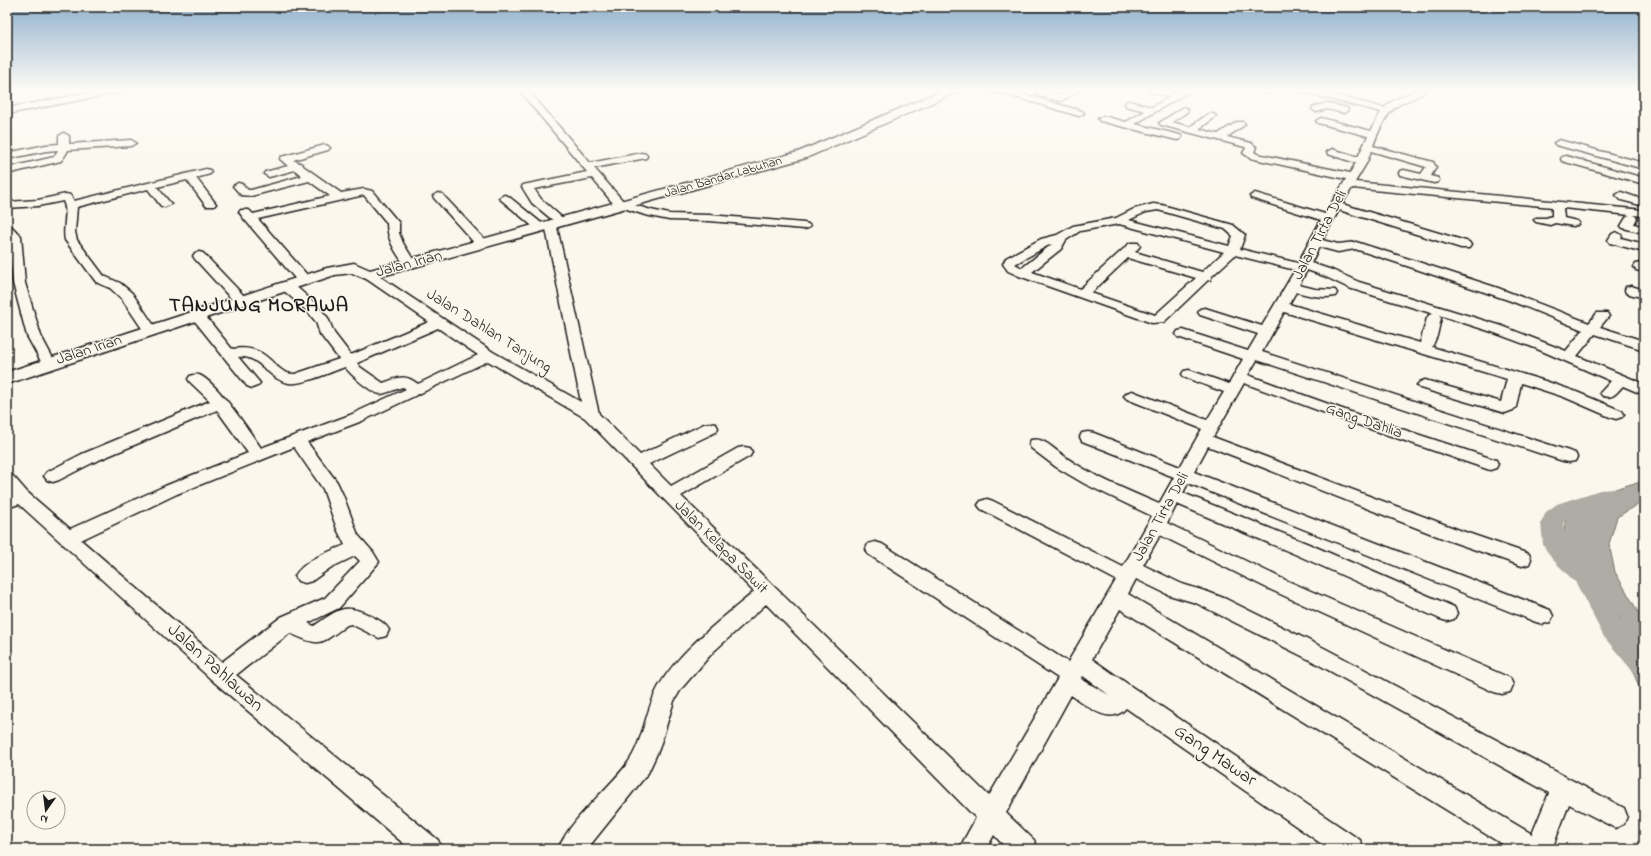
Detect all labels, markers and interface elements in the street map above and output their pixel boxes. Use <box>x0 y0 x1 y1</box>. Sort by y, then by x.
street label: Jalan Bandar Labuhan <box>662 151 784 203</box>
street label: Jalan Tirta Deli <box>1286 185 1354 284</box>
street label: Jalan Irian <box>373 244 445 284</box>
street label: Jalan Dahlan Tanjung <box>422 283 556 379</box>
district label: TANJUNG MORAWA <box>169 292 349 321</box>
street label: Jalan Irian <box>53 328 125 372</box>
street label: Gang Dahlia <box>1322 397 1406 445</box>
street label: Jalan Tirta Deli <box>1126 468 1196 566</box>
street label: Jalan Kelapa Sawit <box>668 494 774 600</box>
street label: Jalan Pahlawan <box>161 617 269 719</box>
street label: Gang Mawar <box>1167 718 1262 796</box>
north arrow <box>26 790 66 830</box>
text: N <box>38 810 49 827</box>

